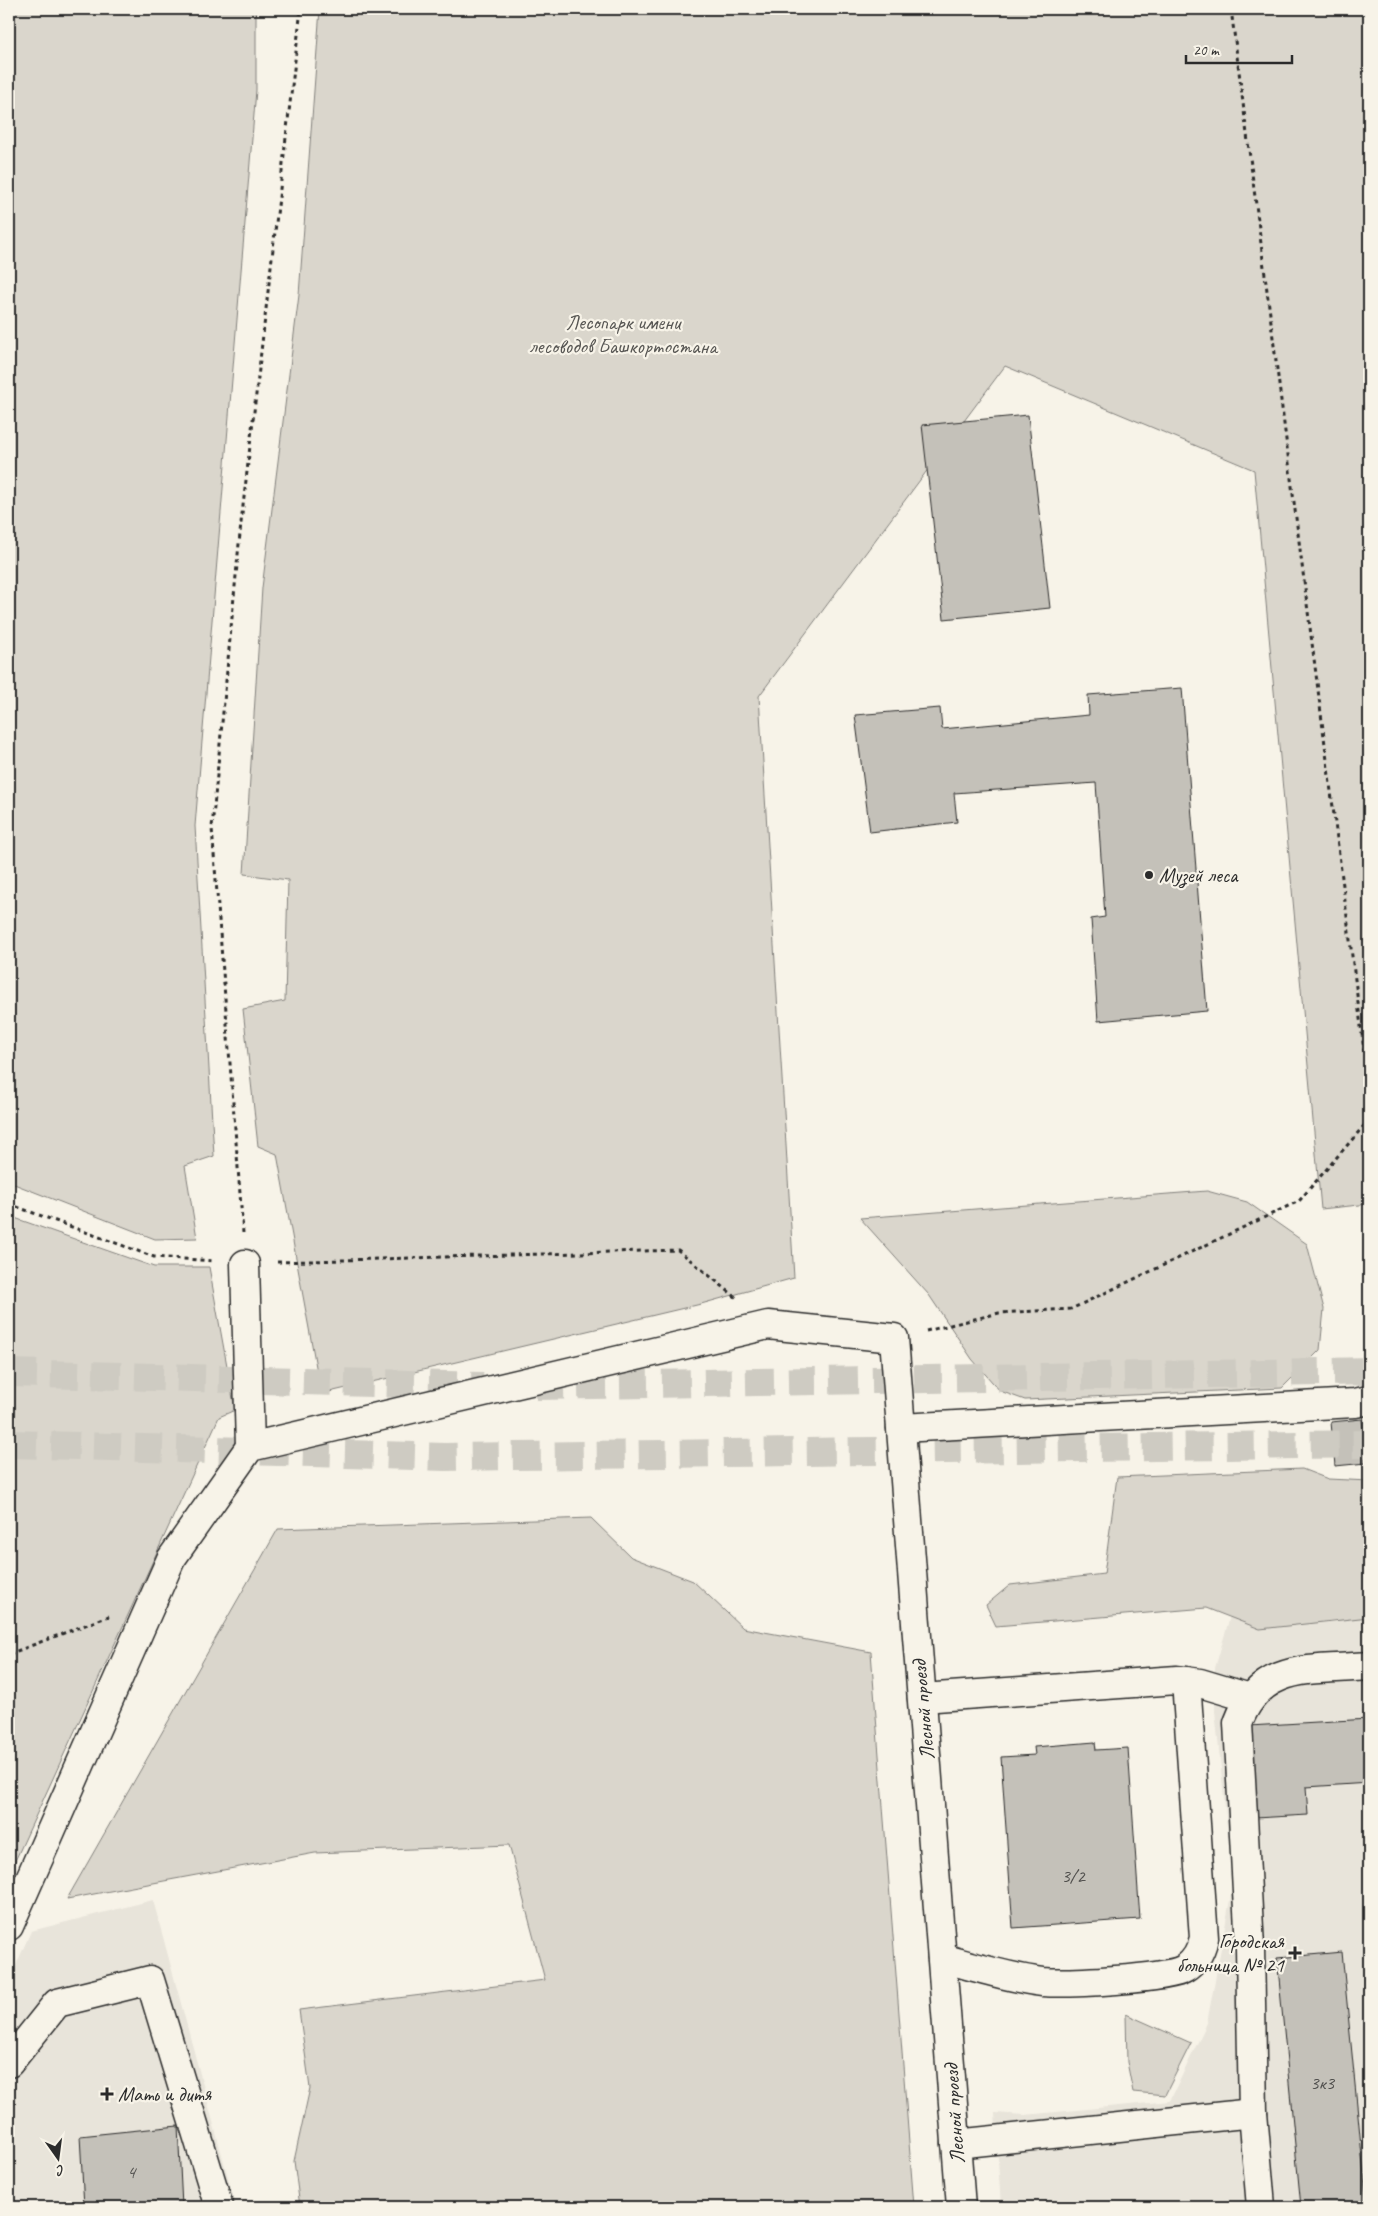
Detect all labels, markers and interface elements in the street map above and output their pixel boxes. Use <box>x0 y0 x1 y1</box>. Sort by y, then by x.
scale bar <box>1186 32 1292 64</box>
text: 20 m <box>1193 41 1220 60</box>
park label: Лесопарк имени лесоводов Башкортостана <box>529 309 719 359</box>
place label: Музей леса <box>1159 862 1239 889</box>
marker: Музей леса <box>1143 869 1155 881</box>
street label: Лесной проезд <box>905 1657 940 1761</box>
house number: 3/2 <box>1061 1864 1086 1888</box>
place label: Городская больница № 21 <box>1177 1928 1286 1978</box>
marker: Городская больница № 21 <box>1288 1946 1302 1960</box>
street label: Лесной проезд <box>937 2061 970 2165</box>
house number: 3к3 <box>1310 2071 1335 2095</box>
place label: Мать и дитя <box>118 2081 213 2107</box>
marker: Мать и дитя <box>100 2087 114 2101</box>
north arrow <box>32 2134 82 2184</box>
house number: 4 <box>127 2160 138 2184</box>
text: С <box>54 2161 66 2180</box>

